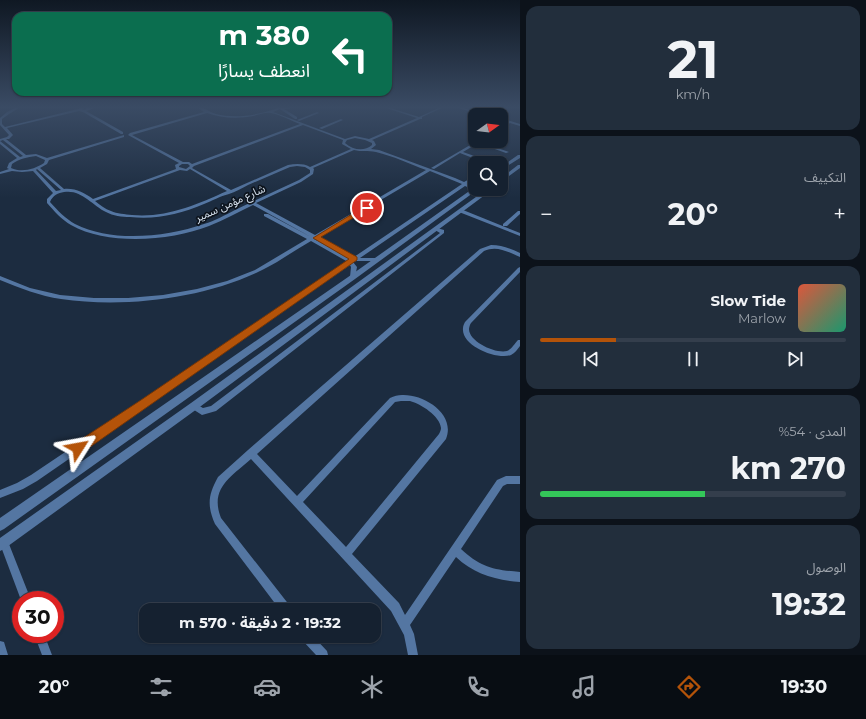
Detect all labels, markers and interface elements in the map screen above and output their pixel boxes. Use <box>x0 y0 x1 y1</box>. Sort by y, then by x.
text: 380 m <box>219 18 310 52</box>
icon: left <box>324 28 376 80</box>
text: 21 <box>667 28 719 91</box>
text: انعطف يسارًا <box>218 60 310 82</box>
text: km/h <box>676 86 710 102</box>
north arrow <box>468 108 508 148</box>
map controls <box>468 108 508 196</box>
button: search <box>468 156 508 196</box>
text: التكييف <box>804 169 846 185</box>
street label: شارع مؤمن سمير <box>192 181 268 226</box>
pin <box>350 191 384 225</box>
text: 20° <box>668 196 718 233</box>
icon: arrive <box>356 197 378 219</box>
text: − <box>540 201 553 228</box>
text: + <box>833 201 846 228</box>
text: Slow Tide <box>710 291 786 310</box>
text: Marlow <box>738 310 786 326</box>
icon: previous <box>580 348 602 370</box>
icon: pause <box>682 348 704 370</box>
icon: next <box>784 348 806 370</box>
text: المدى · 54% <box>778 423 846 439</box>
position arrow <box>57 427 99 469</box>
text: 270 km <box>730 450 846 487</box>
text: الوصول <box>806 559 846 575</box>
text: 19:32 <box>772 586 846 623</box>
speed limit sign: 30 <box>12 591 64 643</box>
text: 19:32 · 2 دقيقة · 570 m <box>179 613 341 632</box>
icon: filters <box>147 673 175 701</box>
icon: car <box>253 673 281 701</box>
icon: climate <box>358 673 386 701</box>
icon: phone <box>464 673 492 701</box>
icon: music <box>570 673 598 701</box>
icon: directions <box>675 673 703 701</box>
text: 20° <box>39 676 69 698</box>
text: 19:30 <box>781 676 827 698</box>

